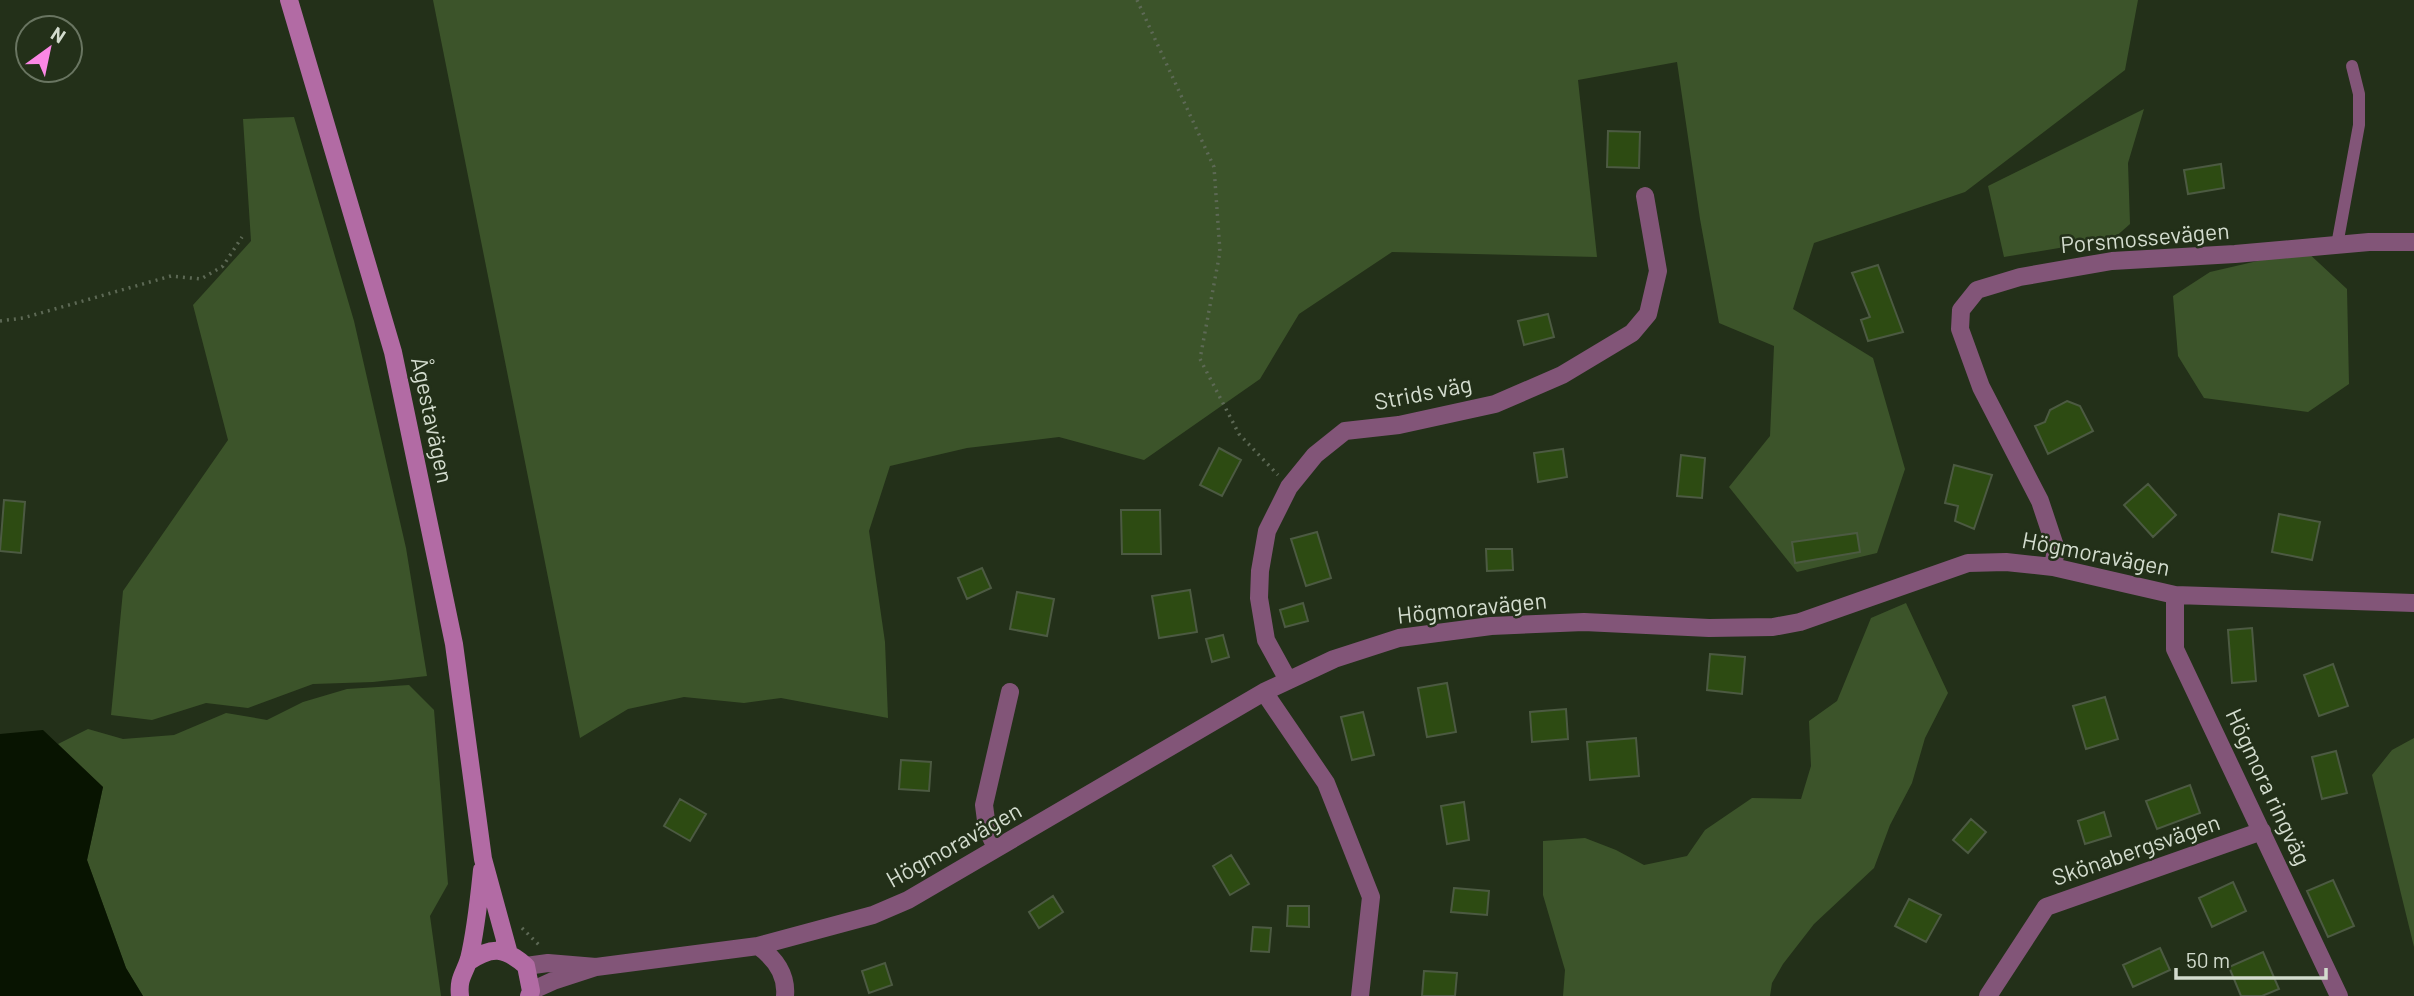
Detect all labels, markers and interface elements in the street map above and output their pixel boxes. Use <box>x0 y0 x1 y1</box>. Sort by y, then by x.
north arrow <box>14 14 84 84</box>
text: N <box>47 21 70 47</box>
street label: Porsmossevägen <box>2059 216 2231 258</box>
street label: Ågestavägen <box>406 354 460 485</box>
street label: Strids väg <box>1372 369 1474 415</box>
street label: Högmoravägen <box>2020 525 2173 581</box>
street label: Högmoravägen <box>1396 585 1548 629</box>
street label: Högmora ringväg <box>2220 704 2317 869</box>
street label: Högmoravägen <box>881 795 1026 893</box>
street label: Skönabergsvägen <box>2048 807 2223 891</box>
scale bar <box>2176 936 2326 980</box>
text: 50 m <box>2186 947 2230 972</box>

